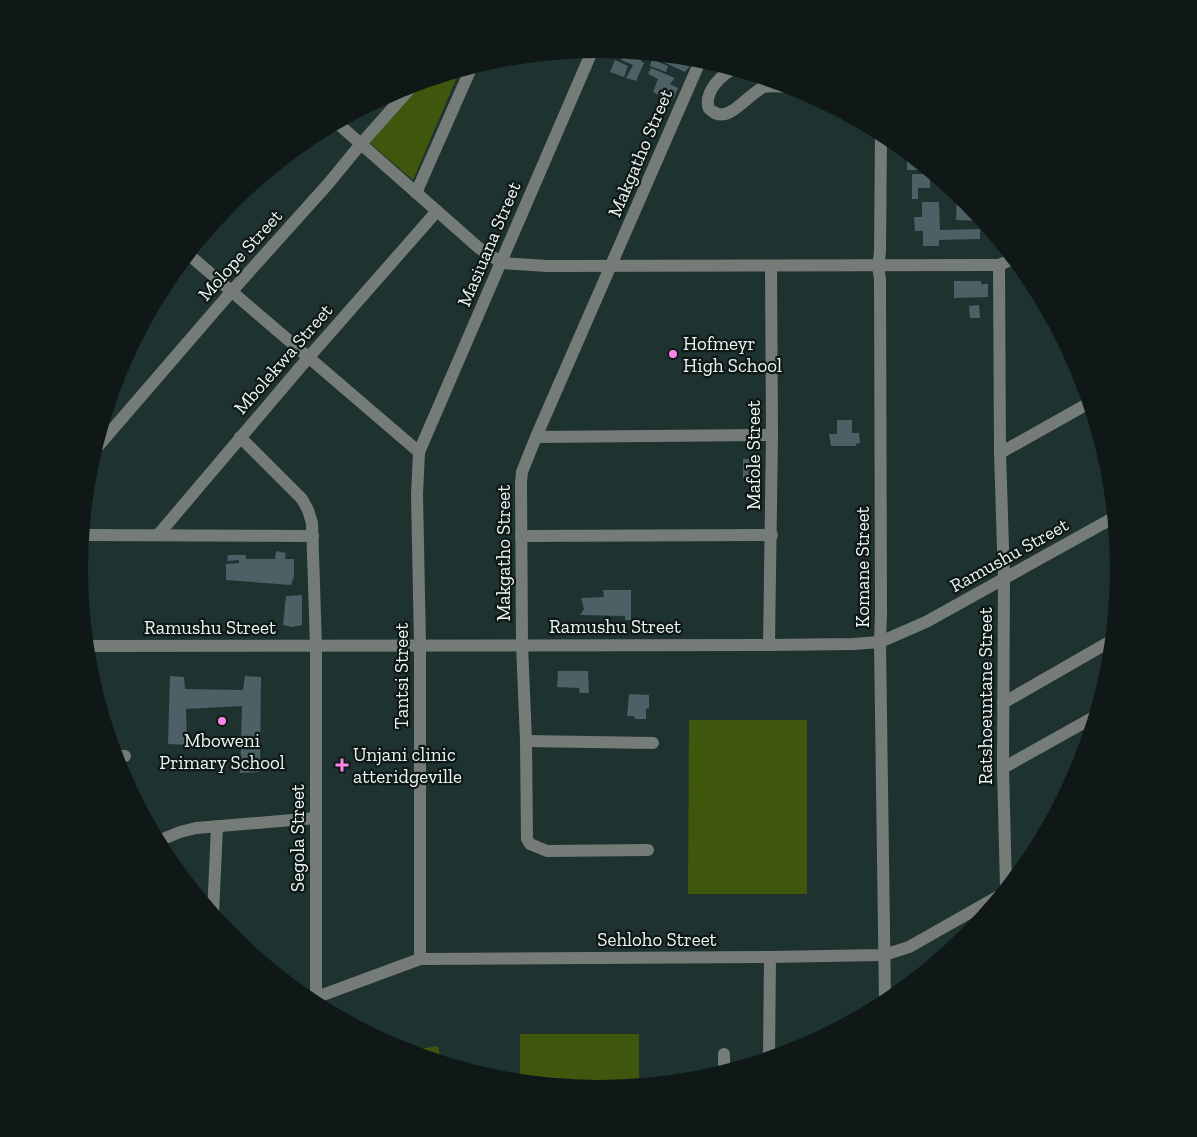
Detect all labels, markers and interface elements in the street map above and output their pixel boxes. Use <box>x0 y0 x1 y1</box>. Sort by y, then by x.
street label: Makgatho Street <box>603 86 677 220</box>
street label: Masiuana Street <box>452 178 526 310</box>
street label: Molope Street <box>193 205 287 305</box>
street label: Mbolekwa Street <box>229 299 337 419</box>
place label: Hofmeyr High School <box>683 332 782 377</box>
marker: Hofmeyr High School <box>667 348 679 360</box>
street label: Mafole Street <box>742 400 765 510</box>
street label: Makgatho Street <box>492 485 515 621</box>
street label: Komane Street <box>851 506 874 628</box>
street label: Ramushu Street <box>946 513 1072 597</box>
street label: Ratshoeuntane Street <box>974 607 997 785</box>
street label: Ramushu Street <box>549 615 681 638</box>
street label: Ramushu Street <box>144 616 276 639</box>
street label: Tantsi Street <box>390 623 413 729</box>
marker: Mboweni Primary School <box>216 715 228 727</box>
place label: Mboweni Primary School <box>159 729 285 774</box>
place label: Unjani clinic atteridgeville <box>353 743 462 788</box>
marker: Unjani clinic atteridgeville <box>335 758 349 772</box>
street label: Segola Street <box>286 784 309 892</box>
street label: Sehloho Street <box>597 928 717 951</box>

